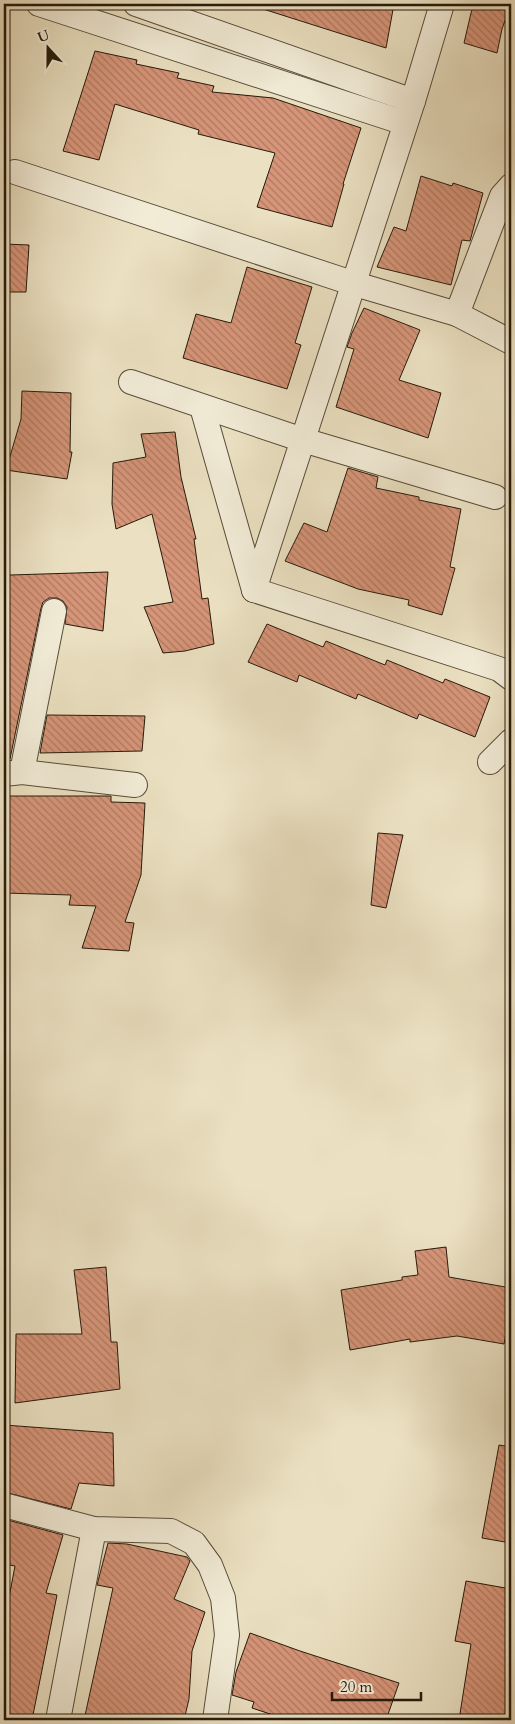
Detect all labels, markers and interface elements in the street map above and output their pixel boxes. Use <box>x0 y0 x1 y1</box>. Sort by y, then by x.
north arrow <box>22 22 72 72</box>
text: U <box>35 25 53 47</box>
scale bar <box>332 1669 421 1701</box>
text: 20 m <box>340 1677 372 1697</box>

